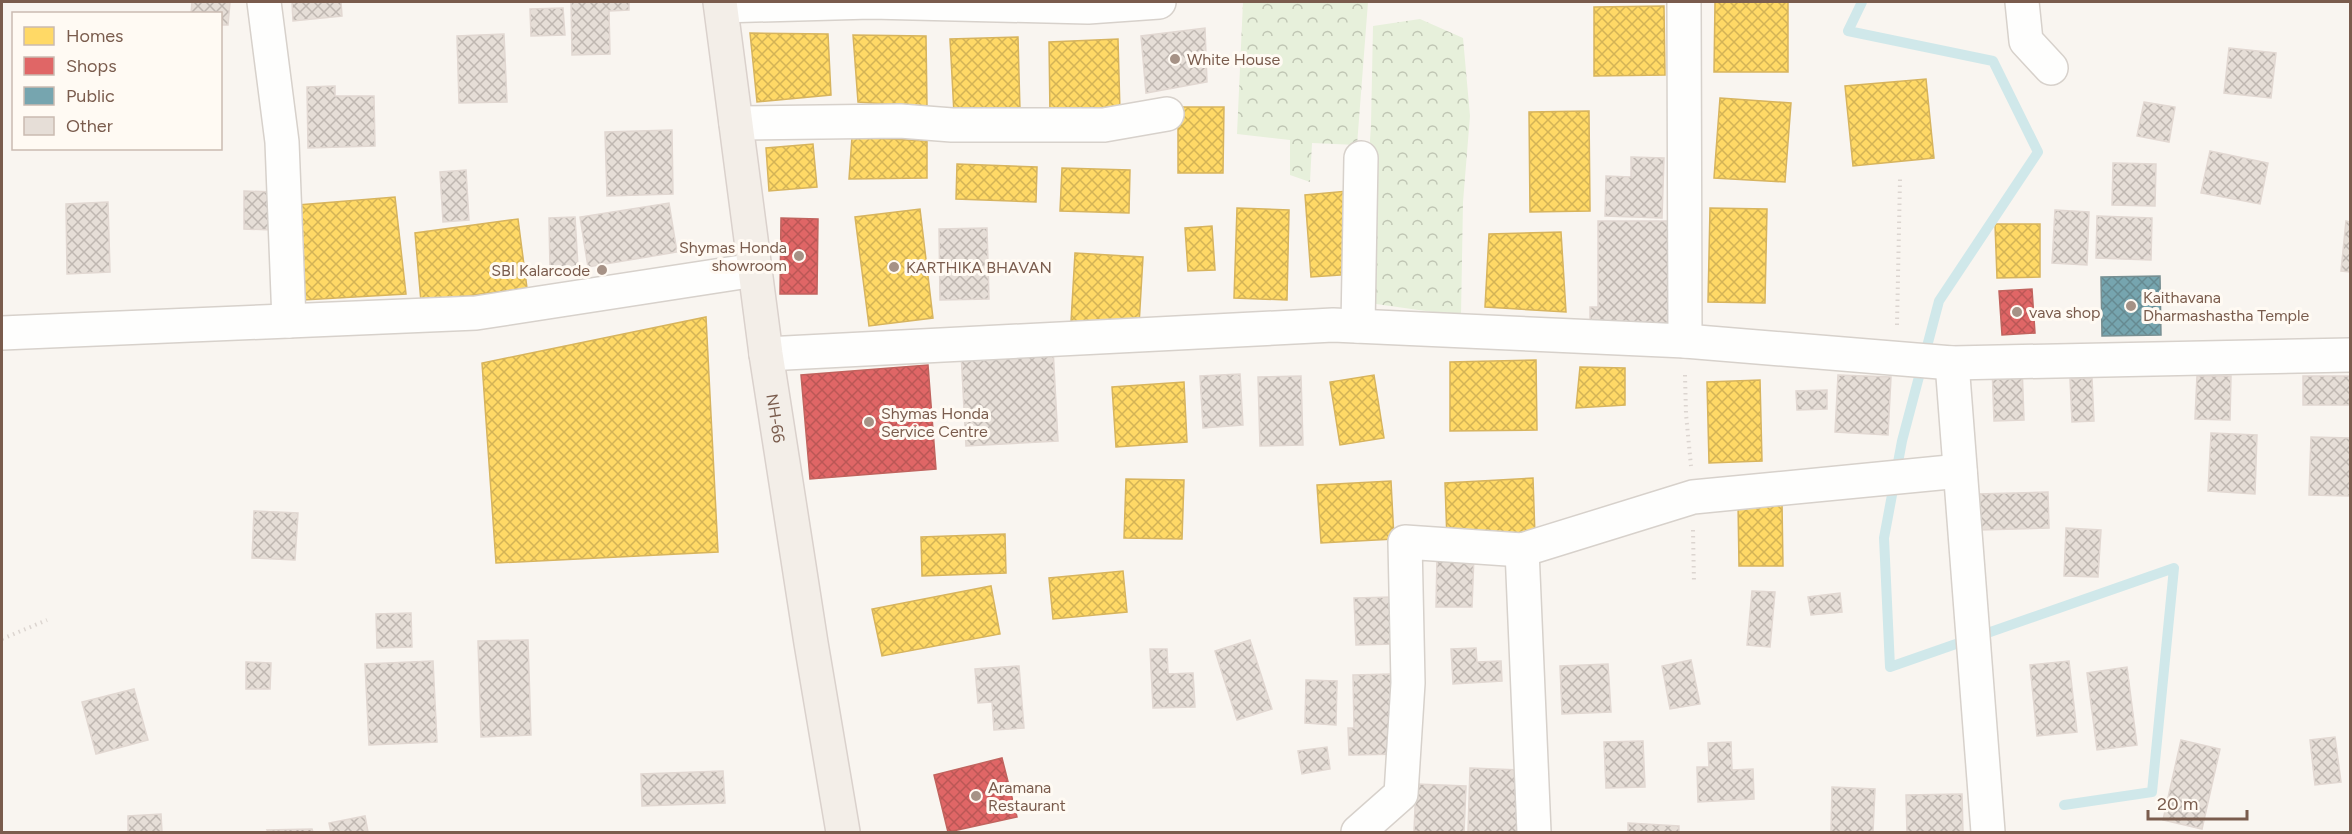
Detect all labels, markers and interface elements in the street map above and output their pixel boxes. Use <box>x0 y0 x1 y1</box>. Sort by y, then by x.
legend <box>12 12 222 150</box>
text: Homes <box>66 25 124 47</box>
place label: White House <box>1187 50 1280 69</box>
marker: White House <box>1168 52 1182 66</box>
text: Shops <box>66 55 117 77</box>
text: Public <box>66 85 115 107</box>
text: Other <box>66 115 113 137</box>
place label: Shymas Honda showroom <box>679 238 787 275</box>
marker: Shymas Honda showroom <box>792 249 806 263</box>
place label: KARTHIKA BHAVAN <box>906 258 1052 277</box>
marker: KARTHIKA BHAVAN <box>887 260 901 274</box>
place label: SBI Kalarcode <box>491 261 590 280</box>
marker: SBI Kalarcode <box>595 263 609 277</box>
place label: Kaithavana Dharmashastha Temple <box>2143 288 2310 325</box>
marker: Kaithavana Dharmashastha Temple <box>2124 299 2138 313</box>
place label: vava shop <box>2029 303 2101 322</box>
marker: vava shop <box>2010 305 2024 319</box>
street label: NH-66 <box>762 393 789 444</box>
place label: Shymas Honda Service Centre <box>881 404 989 441</box>
marker: Shymas Honda Service Centre <box>862 415 876 429</box>
place label: Aramana Restaurant <box>988 778 1066 815</box>
scale bar <box>2148 783 2247 821</box>
marker: Aramana Restaurant <box>969 789 983 803</box>
text: 20 m <box>2157 793 2198 815</box>

